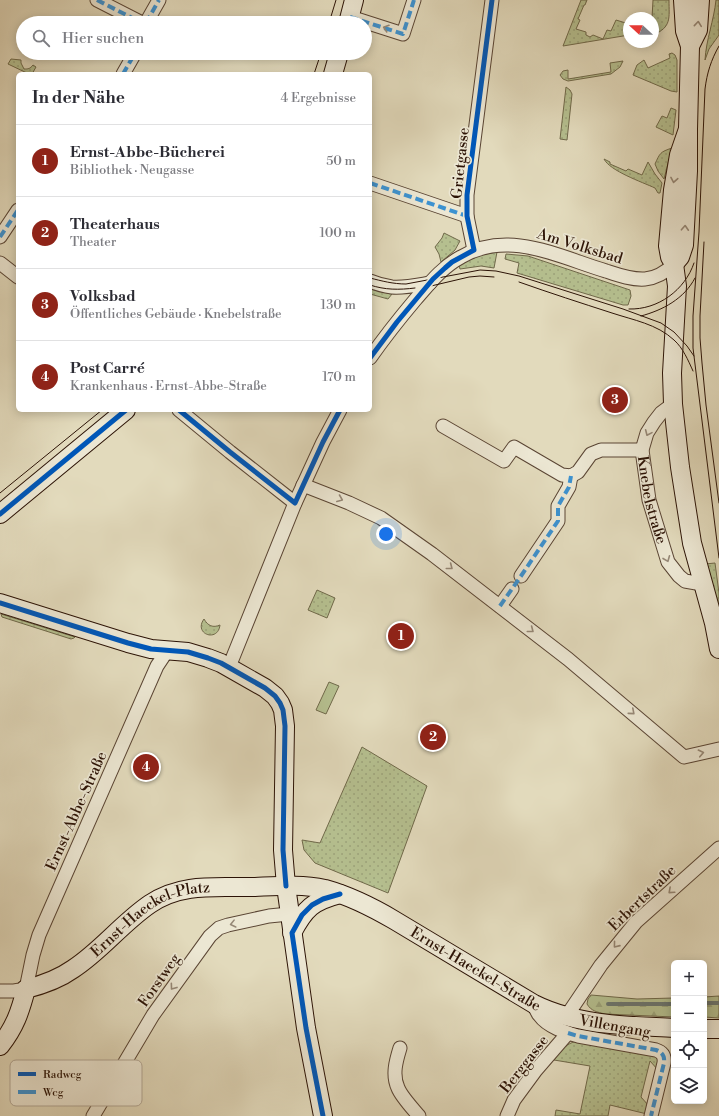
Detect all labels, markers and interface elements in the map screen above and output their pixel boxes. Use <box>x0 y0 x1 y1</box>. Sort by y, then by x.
north arrow <box>623 12 659 48</box>
search box <box>16 16 372 60</box>
one-way arrow <box>694 21 703 27</box>
one-way arrow <box>383 24 390 33</box>
icon: search <box>30 27 52 49</box>
text: Hier suchen <box>62 29 144 48</box>
text: In der Nähe <box>32 87 125 109</box>
text: 4 Ergebnisse <box>281 90 356 106</box>
street label: Grietgasse <box>447 126 474 200</box>
text: Ernst-Abbe-Bücherei <box>70 143 225 162</box>
text: 1 <box>42 153 48 169</box>
text: 50 m <box>326 153 356 169</box>
text: Bibliothek · Neugasse <box>70 162 194 178</box>
one-way arrow <box>671 177 679 183</box>
text: Theaterhaus <box>70 215 160 234</box>
street label: Am Volksbad <box>534 224 625 269</box>
text: 2 <box>41 225 49 241</box>
text: 100 m <box>320 225 356 241</box>
one-way arrow <box>681 225 689 231</box>
text: Theater <box>70 234 116 250</box>
text: Volksbad <box>70 287 136 306</box>
text: 3 <box>41 297 49 313</box>
text: 130 m <box>321 297 356 313</box>
text: Öffentliches Gebäude · Knebelstraße <box>70 306 282 322</box>
text: Post Carré <box>70 359 145 378</box>
text: 4 <box>41 369 49 385</box>
text: 170 m <box>322 369 356 385</box>
text: Krankenhaus · Ernst-Abbe-Straße <box>70 378 267 394</box>
pin: 3 <box>602 385 628 415</box>
one-way arrow <box>645 429 653 436</box>
street label: Knebelstraße <box>633 454 671 546</box>
one-way arrow <box>336 495 343 503</box>
your location <box>376 524 396 544</box>
one-way arrow <box>663 555 671 562</box>
one-way arrow <box>445 563 452 570</box>
pin: 1 <box>388 621 414 651</box>
one-way arrow <box>526 625 533 632</box>
one-way arrow <box>627 707 634 714</box>
pin: 2 <box>420 722 446 752</box>
street label: Ernst-Abbe-Straße <box>42 749 111 874</box>
one-way arrow <box>698 749 705 757</box>
pin: 4 <box>133 752 159 782</box>
street label: Erbertstraße <box>604 861 680 935</box>
street label: Ernst-Haeckel-Platz <box>87 878 210 962</box>
one-way arrow <box>669 886 676 893</box>
one-way arrow <box>230 919 237 927</box>
street label: Ernst-Haeckel-Straße <box>407 923 544 1016</box>
one-way arrow <box>614 941 621 948</box>
street label: Forstweg <box>134 950 185 1011</box>
map controls <box>671 960 707 1104</box>
button: + <box>671 960 707 996</box>
one-way arrow <box>170 983 178 990</box>
button: − <box>671 996 707 1032</box>
street label: Villengang <box>577 1011 652 1042</box>
street label: Berggasse <box>495 1032 553 1098</box>
button: locate <box>671 1032 707 1068</box>
legend <box>10 1060 142 1106</box>
text: Radweg <box>43 1068 82 1082</box>
button: layers <box>671 1068 707 1104</box>
text: Weg <box>42 1086 64 1100</box>

